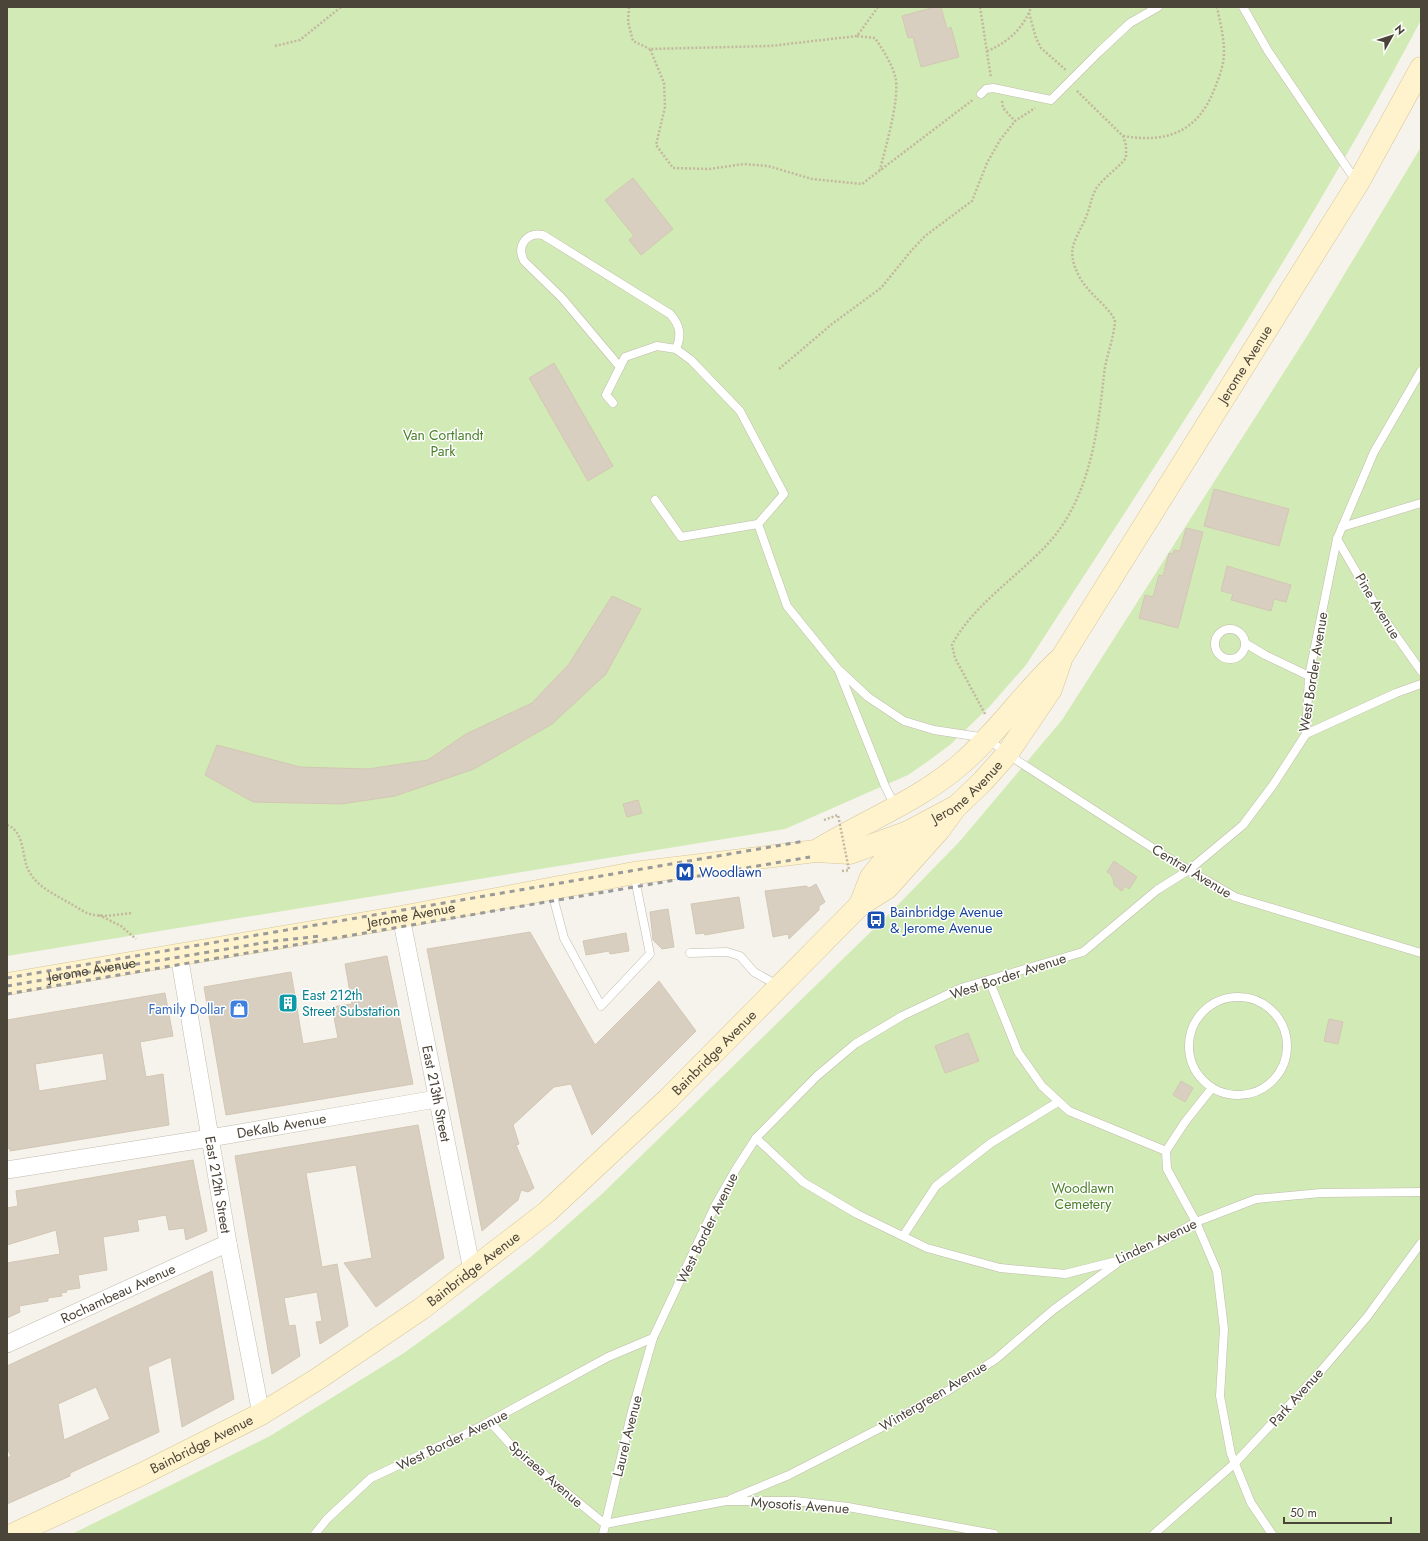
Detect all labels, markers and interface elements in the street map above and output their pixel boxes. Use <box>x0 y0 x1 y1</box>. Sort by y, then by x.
north arrow <box>1372 16 1412 56</box>
text: N <box>1391 21 1409 38</box>
street label: Jerome Avenue <box>1212 321 1277 409</box>
park label: Van Cortlandt Park <box>403 425 484 461</box>
street label: Pine Avenue <box>1350 569 1406 643</box>
street label: West Border Avenue <box>1294 611 1332 733</box>
street label: Jerome Avenue <box>926 756 1007 829</box>
street label: Central Avenue <box>1148 839 1236 903</box>
metro station icon: Woodlawn <box>674 861 696 883</box>
place label: Woodlawn <box>699 862 762 882</box>
street label: Jerome Avenue <box>364 897 457 933</box>
place label: Bainbridge Avenue & Jerome Avenue <box>890 902 1003 938</box>
bus stop icon: Bainbridge Avenue & Jerome Avenue <box>865 909 887 931</box>
street label: West Border Avenue <box>947 948 1069 1004</box>
street label: Jerome Avenue <box>44 952 137 987</box>
place label: East 212th Street Substation <box>302 985 400 1021</box>
building icon: East 212th Street Substation <box>277 992 299 1014</box>
shop icon: Family Dollar <box>228 998 250 1020</box>
place label: Family Dollar <box>148 999 225 1019</box>
street label: Bainbridge Avenue <box>667 1005 761 1100</box>
street label: East 213th Street <box>417 1043 456 1144</box>
street label: DeKalb Avenue <box>235 1108 328 1143</box>
street label: East 212th Street <box>200 1135 236 1235</box>
street label: West Border Avenue <box>671 1169 743 1287</box>
park label: Woodlawn Cemetery <box>1052 1178 1114 1214</box>
street label: Linden Avenue <box>1112 1213 1200 1269</box>
street label: Bainbridge Avenue <box>422 1226 524 1311</box>
street label: Rochambeau Avenue <box>57 1258 179 1328</box>
street label: Wintergreen Avenue <box>875 1356 991 1436</box>
street label: Park Avenue <box>1264 1363 1328 1431</box>
street label: Laurel Avenue <box>607 1393 647 1479</box>
street label: West Border Avenue <box>393 1404 511 1476</box>
street label: Bainbridge Avenue <box>147 1410 256 1478</box>
street label: Spiraea Avenue <box>504 1436 588 1512</box>
street label: Myosotis Avenue <box>750 1492 850 1518</box>
scale bar <box>1284 1499 1391 1525</box>
text: 50 m <box>1290 1504 1317 1522</box>

